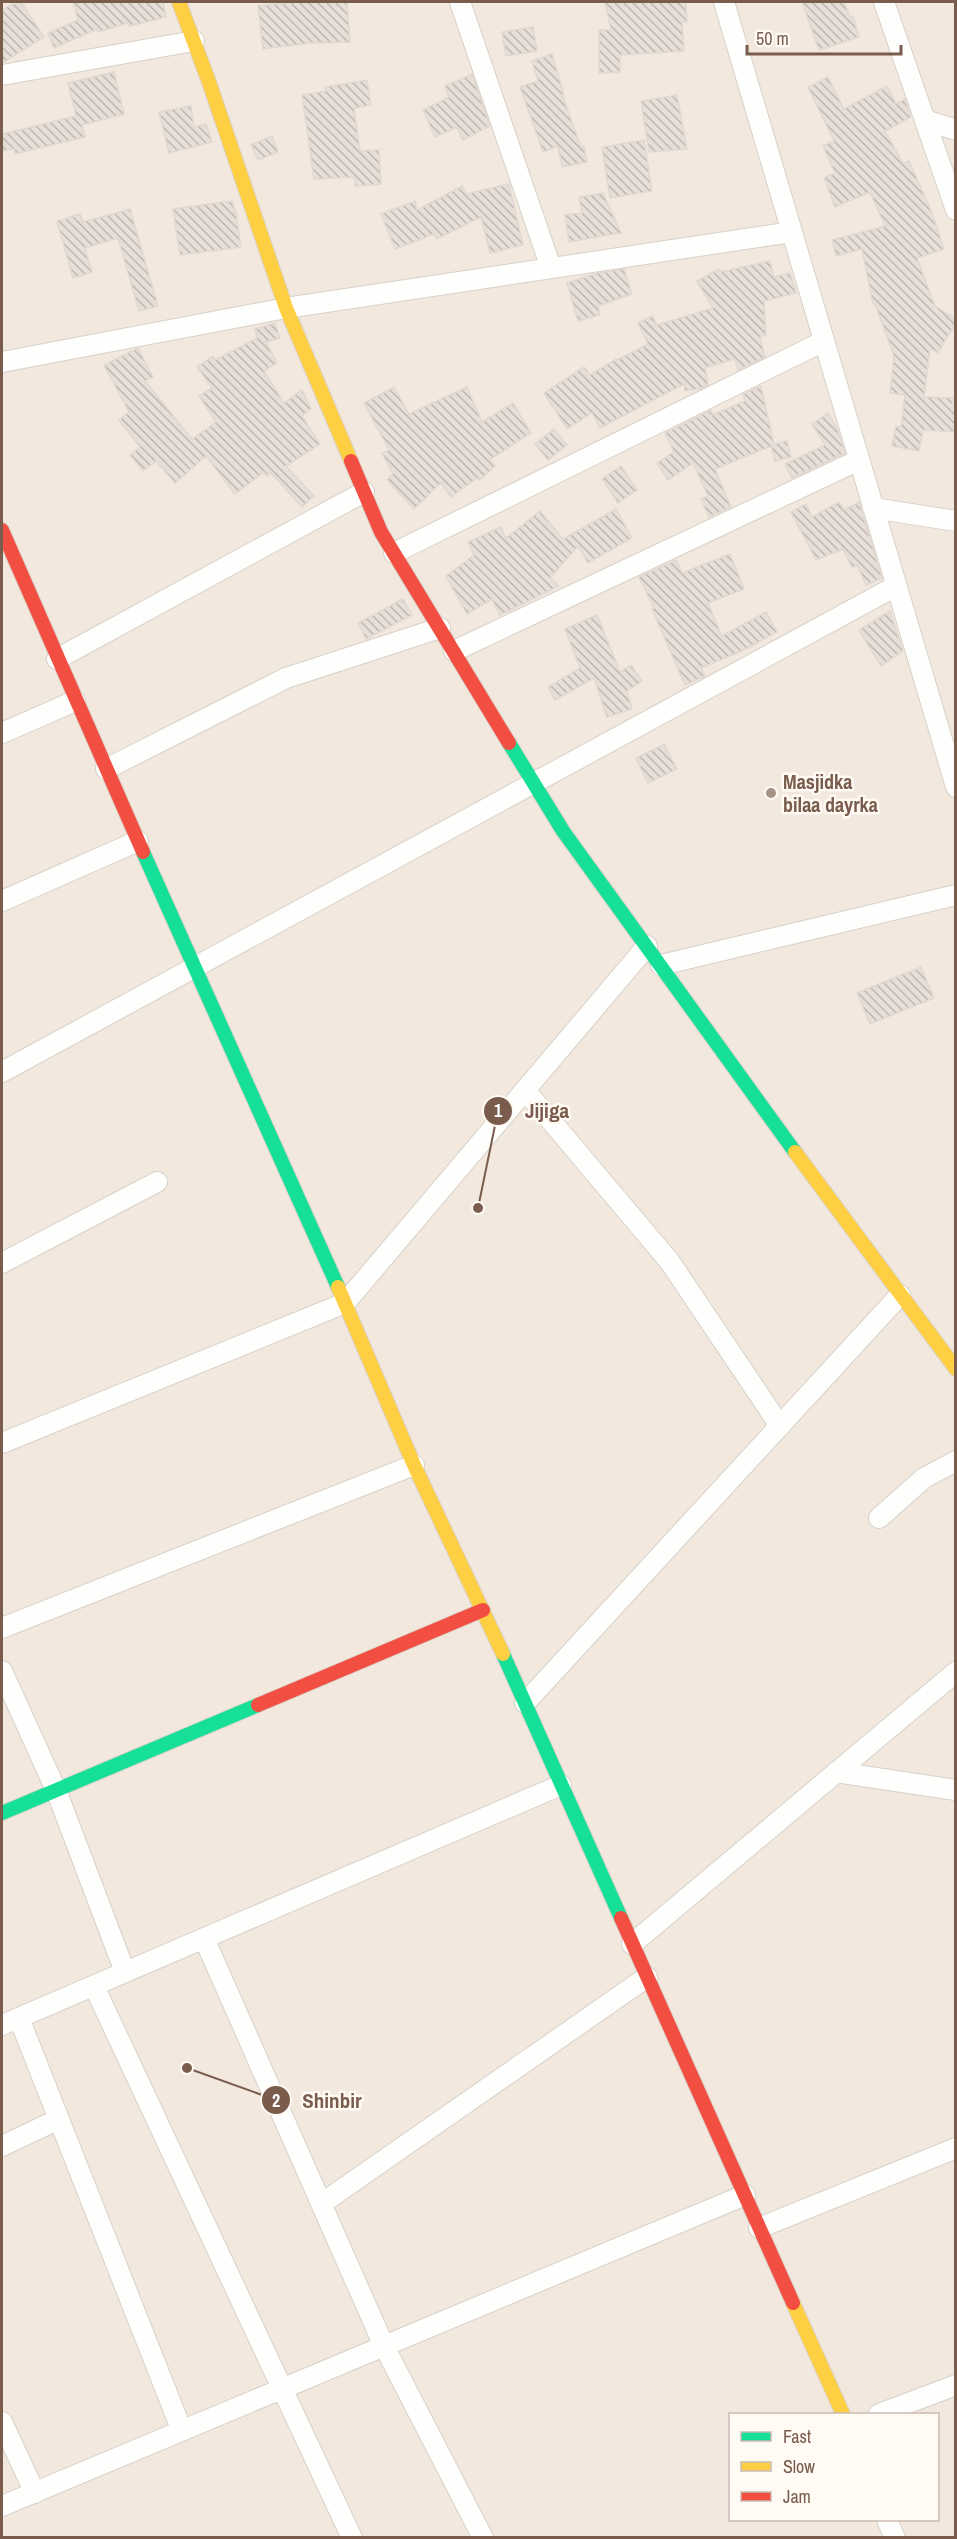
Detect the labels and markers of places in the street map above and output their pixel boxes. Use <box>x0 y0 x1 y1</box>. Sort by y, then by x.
place label: Masjidka bilaa dayrka <box>783 768 878 818</box>
marker: Masjidka bilaa dayrka <box>764 786 778 800</box>
callout: Jijiga <box>483 1091 581 1130</box>
callout: Shinbir <box>261 2081 374 2120</box>

